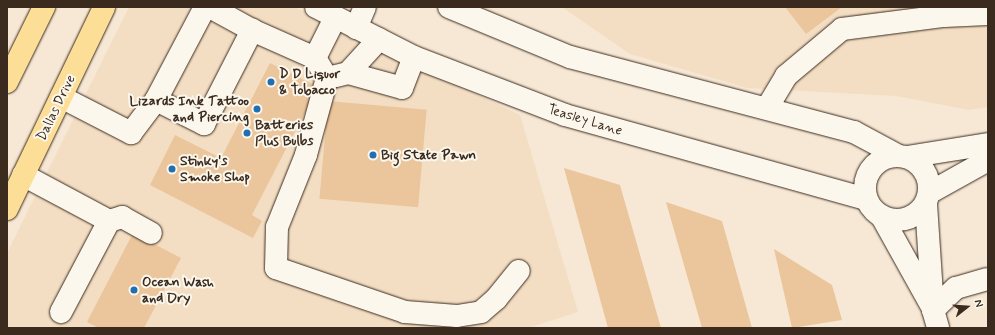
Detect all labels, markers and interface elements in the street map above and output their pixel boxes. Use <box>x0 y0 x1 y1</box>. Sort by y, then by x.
place label: D D Liquor & Tobacco <box>279 66 342 98</box>
street label: Dallas Drive <box>33 73 79 143</box>
marker: D D Liquor & Tobacco <box>266 77 276 87</box>
place label: Lizards Ink Tattoo and Piercing <box>136 93 249 126</box>
street label: Teasley Lane <box>547 101 623 139</box>
marker: Lizards Ink Tattoo and Piercing <box>252 104 262 114</box>
place label: Batteries Plus Bulbs <box>255 117 315 150</box>
marker: Batteries Plus Bulbs <box>242 128 252 138</box>
place label: Big State Pawn <box>381 147 475 163</box>
marker: Big State Pawn <box>368 150 378 160</box>
place label: Stinky's Smoke Shop <box>180 153 250 186</box>
marker: Stinky's Smoke Shop <box>167 164 177 174</box>
place label: Ocean Wash and Dry <box>142 274 215 306</box>
marker: Ocean Wash and Dry <box>129 285 139 295</box>
north arrow <box>947 287 987 327</box>
text: N <box>971 298 986 309</box>

